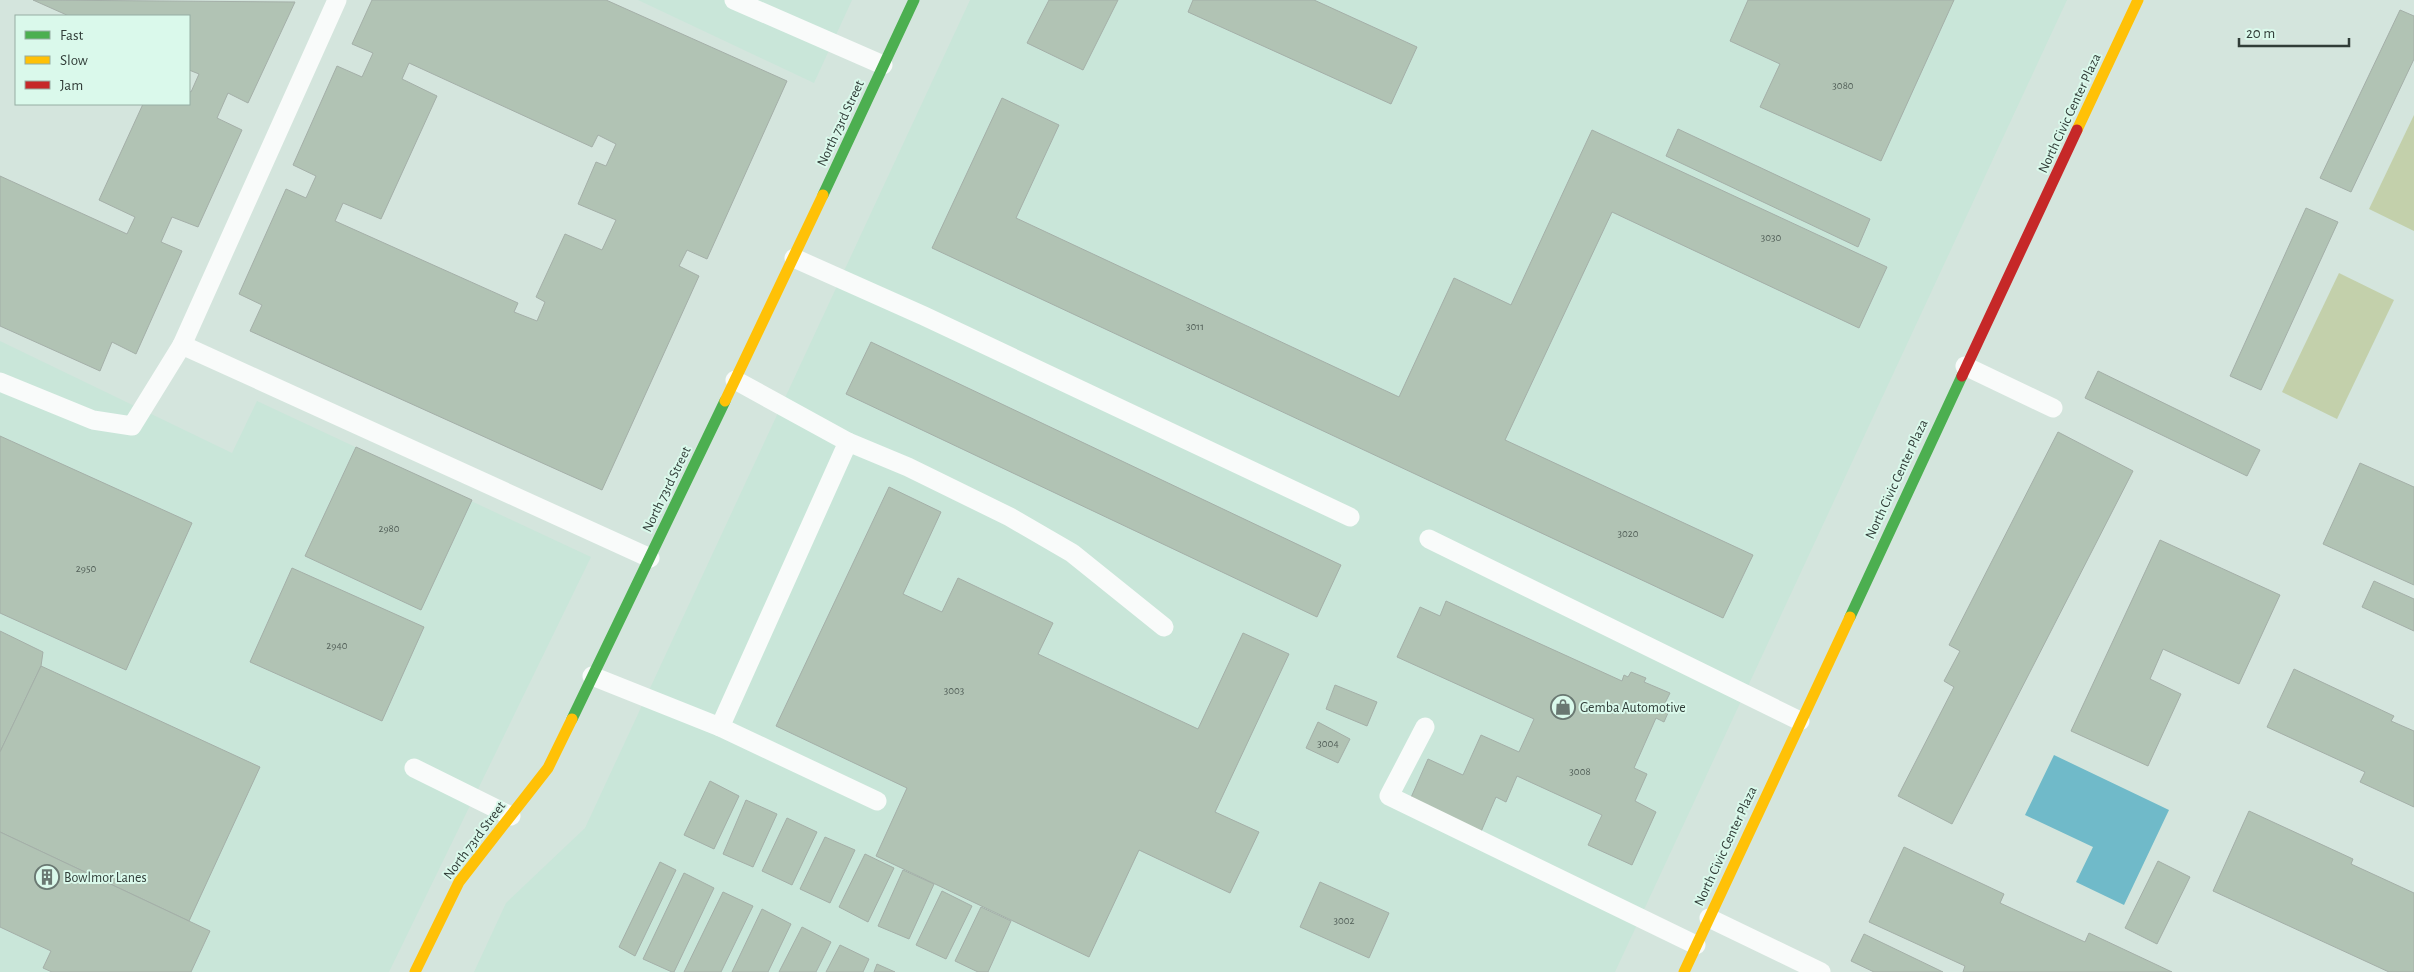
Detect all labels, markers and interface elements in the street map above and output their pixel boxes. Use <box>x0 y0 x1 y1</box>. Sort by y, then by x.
legend <box>15 15 190 105</box>
scale bar <box>2239 15 2349 47</box>
text: 20 m <box>2246 26 2275 41</box>
text: Fast <box>60 28 84 43</box>
street label: North Civic Center Plaza <box>2036 51 2104 175</box>
text: Slow <box>60 53 88 68</box>
text: Jam <box>60 78 83 93</box>
street label: North 73rd Street <box>815 78 867 169</box>
house number: 3080 <box>1832 80 1854 91</box>
house number: 3030 <box>1761 232 1782 243</box>
house number: 3011 <box>1186 321 1204 332</box>
street label: North Civic Center Plaza <box>1863 417 1931 541</box>
street label: North 73rd Street <box>640 444 694 534</box>
house number: 2980 <box>378 523 400 534</box>
house number: 3020 <box>1617 528 1639 539</box>
house number: 2950 <box>76 563 96 574</box>
house number: 2940 <box>326 640 348 651</box>
house number: 3003 <box>944 685 965 696</box>
shop icon: Gemba Automotive <box>1550 694 1576 720</box>
place label: Gemba Automotive <box>1580 701 1686 715</box>
house number: 3004 <box>1317 738 1339 749</box>
house number: 3008 <box>1569 766 1591 777</box>
street label: North Civic Center Plaza <box>1692 784 1760 908</box>
street label: North 73rd Street <box>441 799 509 882</box>
building icon: Bowlmor Lanes <box>34 864 60 890</box>
place label: Bowlmor Lanes <box>64 871 147 885</box>
house number: 3002 <box>1333 915 1355 926</box>

